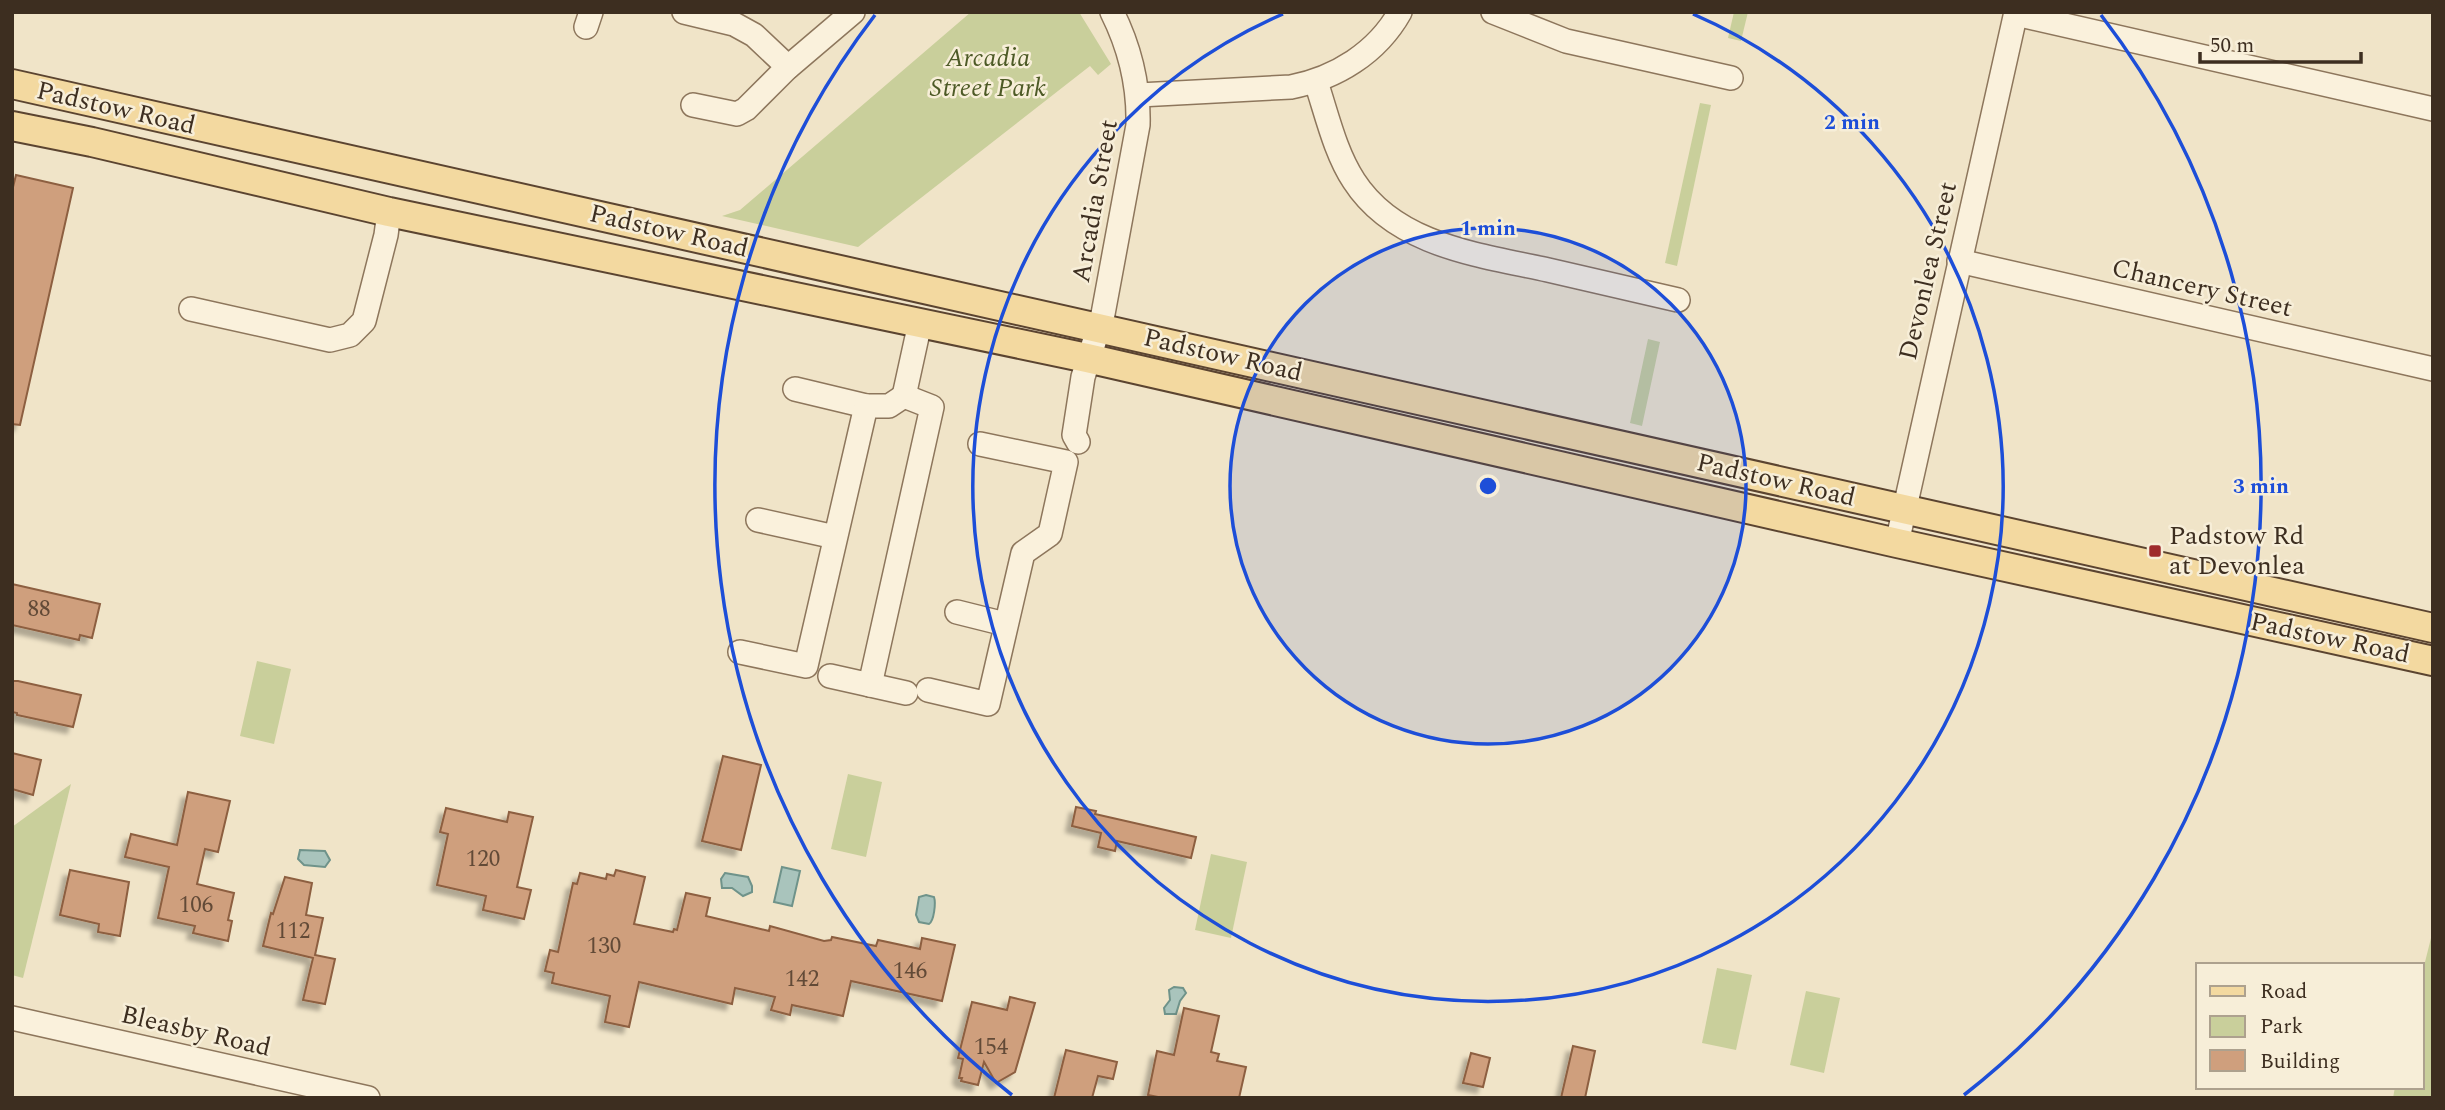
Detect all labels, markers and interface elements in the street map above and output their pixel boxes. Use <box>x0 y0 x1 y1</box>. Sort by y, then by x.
scale bar <box>2200 21 2361 65</box>
text: 50 m <box>2210 30 2254 62</box>
park label: Arcadia Street Park <box>930 38 1046 108</box>
street label: Padstow Road <box>32 70 200 146</box>
text: 2 min <box>1824 107 1880 139</box>
street label: Arcadia Street <box>1061 116 1129 286</box>
street label: Devonlea Street <box>1888 178 1968 364</box>
street label: Padstow Road <box>585 193 753 269</box>
text: 1 min <box>1460 213 1516 245</box>
street label: Chancery Street <box>2108 248 2296 328</box>
street label: Padstow Road <box>1139 317 1307 393</box>
street label: Padstow Road <box>1692 442 1860 518</box>
text: 3 min <box>2233 471 2289 503</box>
centre of rings <box>1476 474 1500 498</box>
place label: Padstow Rd at Devonlea <box>2169 516 2305 586</box>
marker: Padstow Rd at Devonlea <box>2147 543 2163 559</box>
house number: 88 <box>28 592 51 627</box>
street label: Padstow Road <box>2247 602 2413 674</box>
house number: 120 <box>466 842 500 877</box>
house number: 106 <box>179 888 213 923</box>
house number: 112 <box>276 914 310 949</box>
house number: 130 <box>587 929 621 964</box>
house number: 146 <box>893 954 927 989</box>
house number: 142 <box>785 962 819 997</box>
legend <box>2196 963 2424 1089</box>
text: Road <box>2260 976 2307 1008</box>
street label: Bleasby Road <box>117 994 275 1068</box>
text: Park <box>2260 1011 2304 1043</box>
house number: 154 <box>974 1030 1009 1065</box>
text: Building <box>2260 1046 2340 1078</box>

